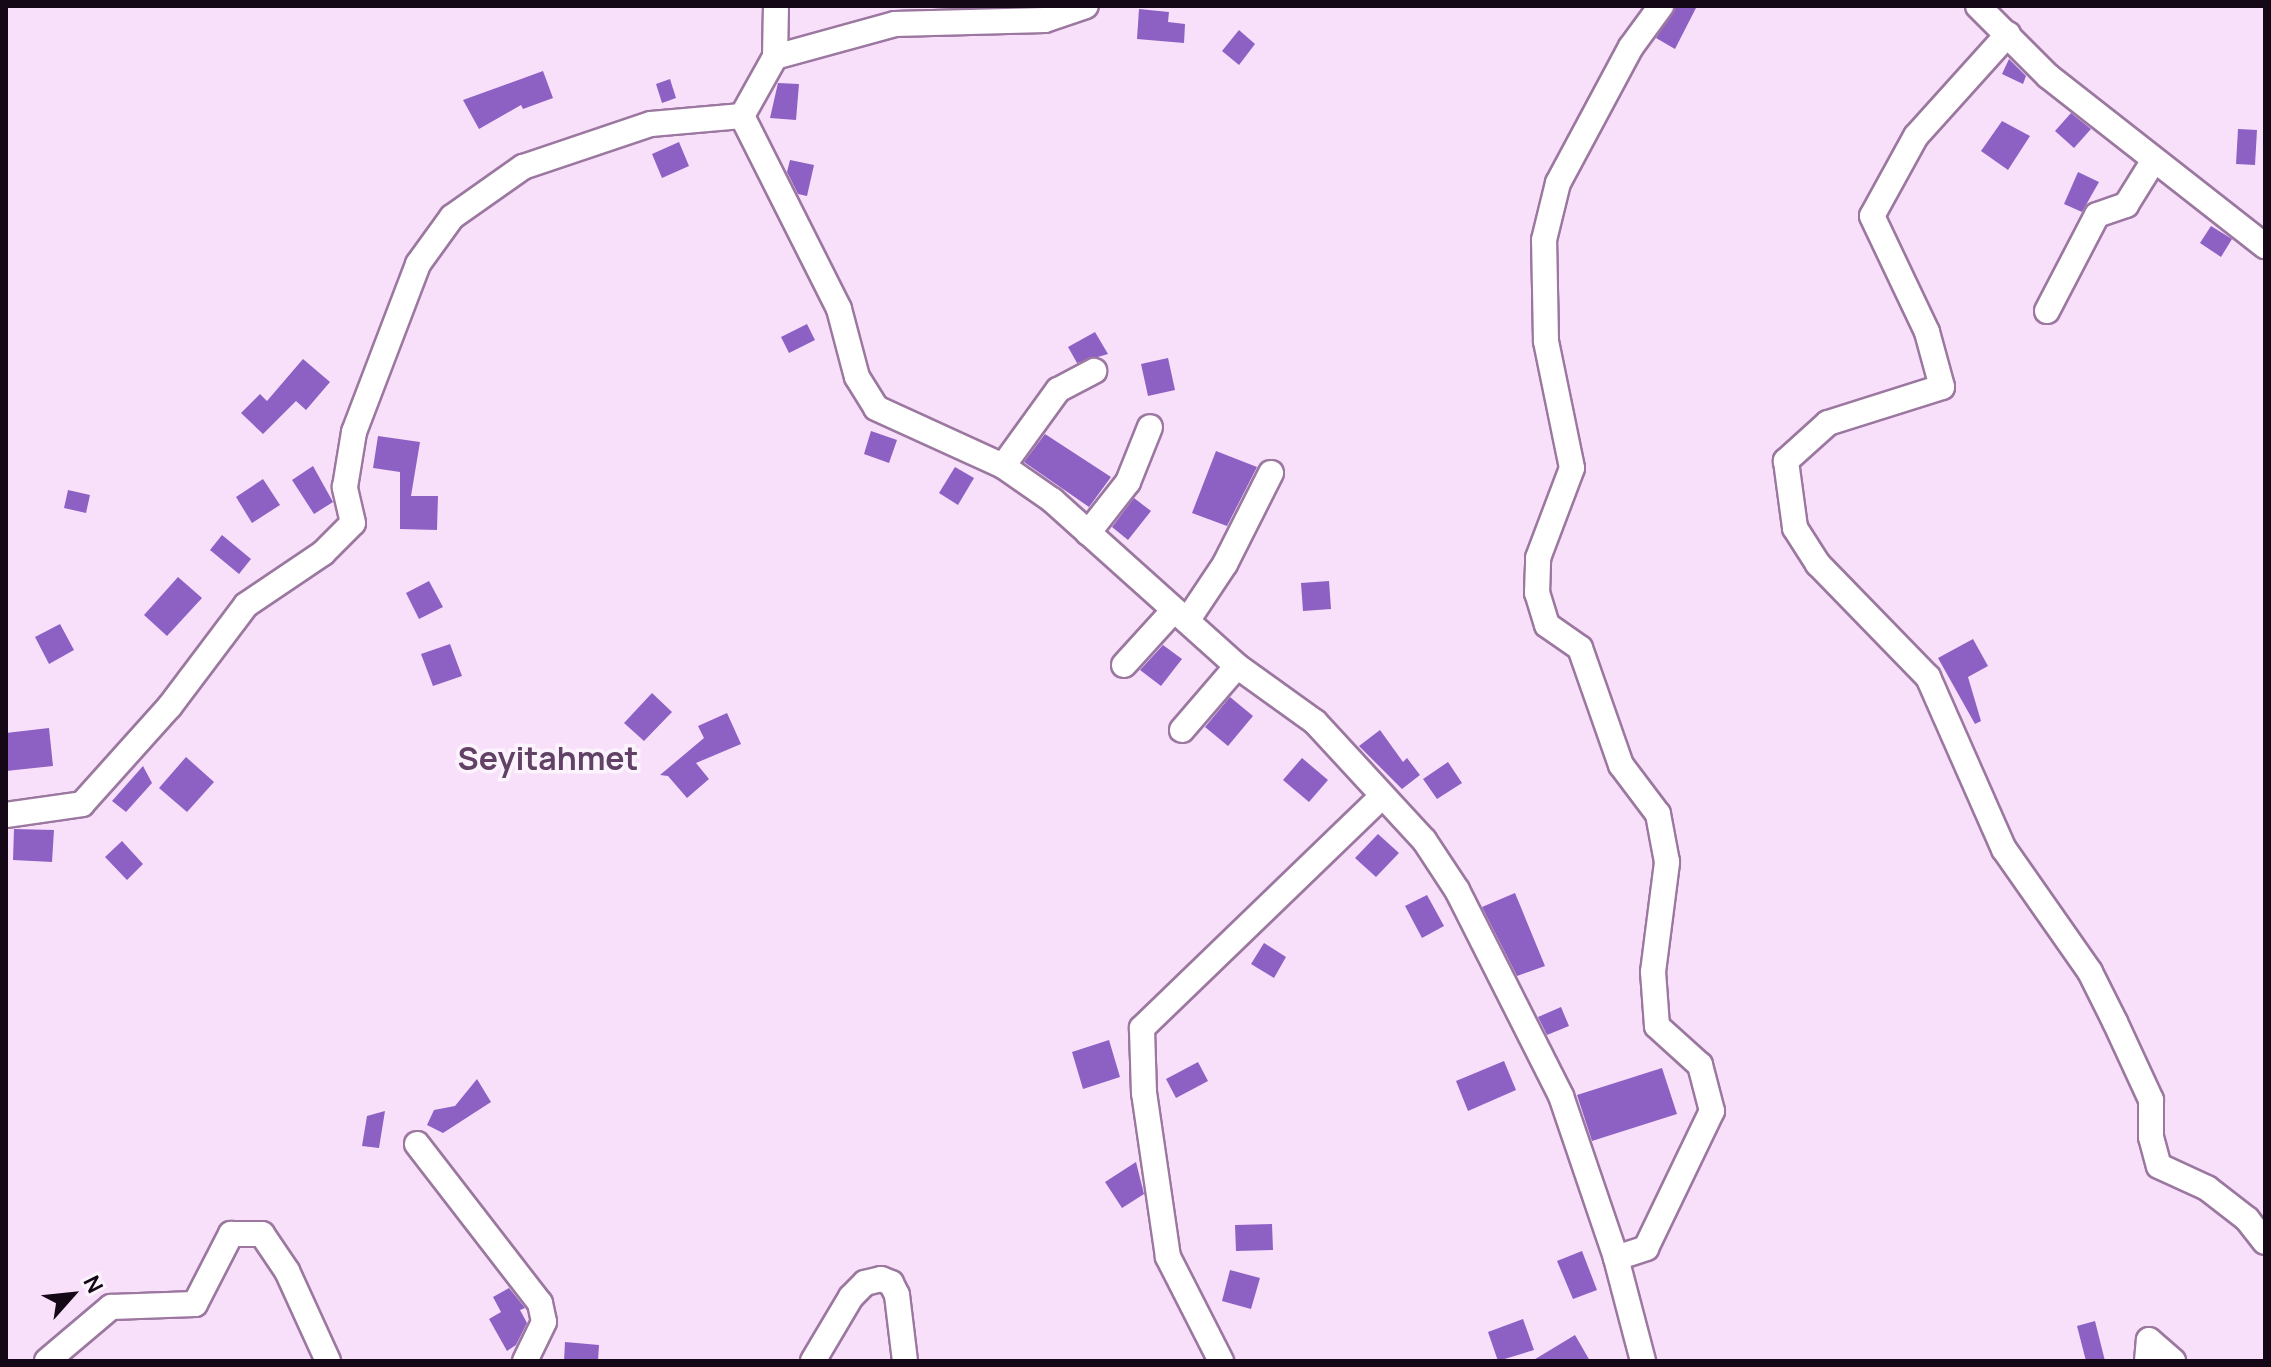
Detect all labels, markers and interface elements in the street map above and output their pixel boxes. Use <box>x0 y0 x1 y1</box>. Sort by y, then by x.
district label: Seyitahmet <box>458 739 638 777</box>
north arrow <box>32 1255 112 1335</box>
text: N <box>76 1270 110 1298</box>

